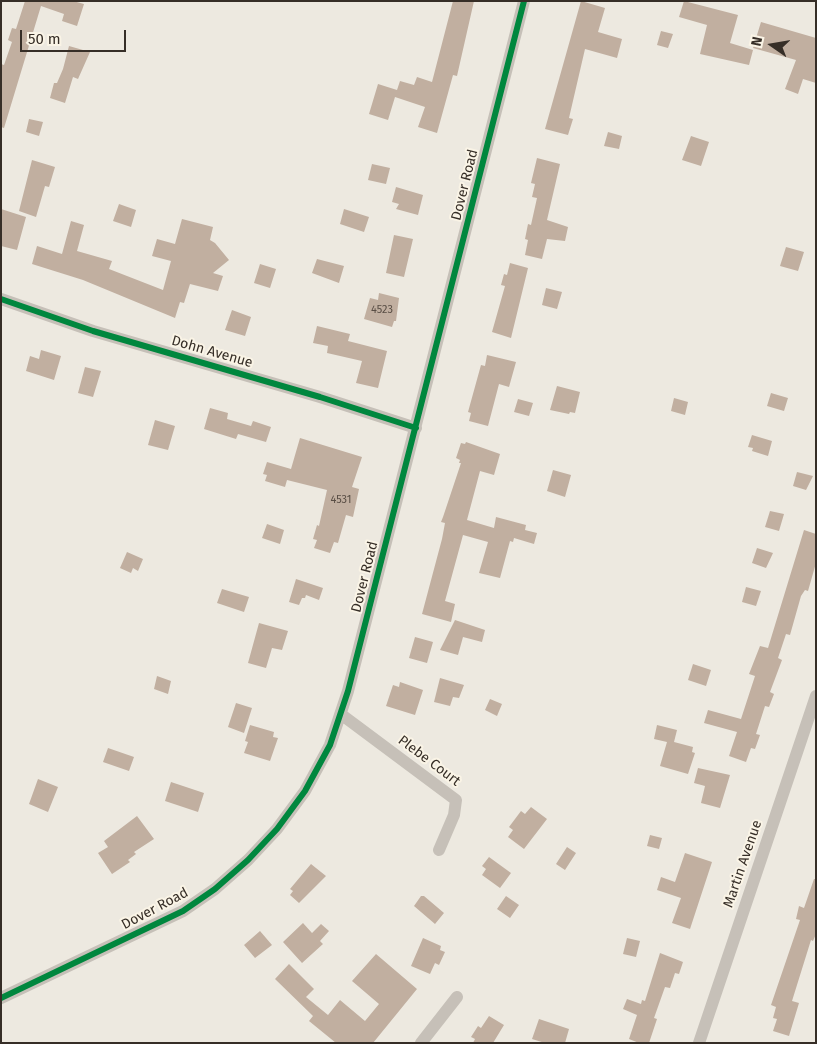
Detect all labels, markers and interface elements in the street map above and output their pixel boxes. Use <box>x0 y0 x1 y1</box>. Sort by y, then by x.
scale bar <box>22 20 129 52</box>
north arrow <box>747 20 797 70</box>
text: 50 m <box>28 30 61 48</box>
text: N <box>748 35 766 48</box>
street label: Dover Road <box>448 148 482 222</box>
house number: 4523 <box>371 303 393 317</box>
street label: Dohn Avenue <box>169 332 255 372</box>
house number: 4531 <box>330 493 352 507</box>
street label: Dover Road <box>348 540 382 614</box>
street label: Plebe Court <box>395 732 463 790</box>
street label: Martin Avenue <box>720 818 766 910</box>
street label: Dover Road <box>119 884 191 934</box>

